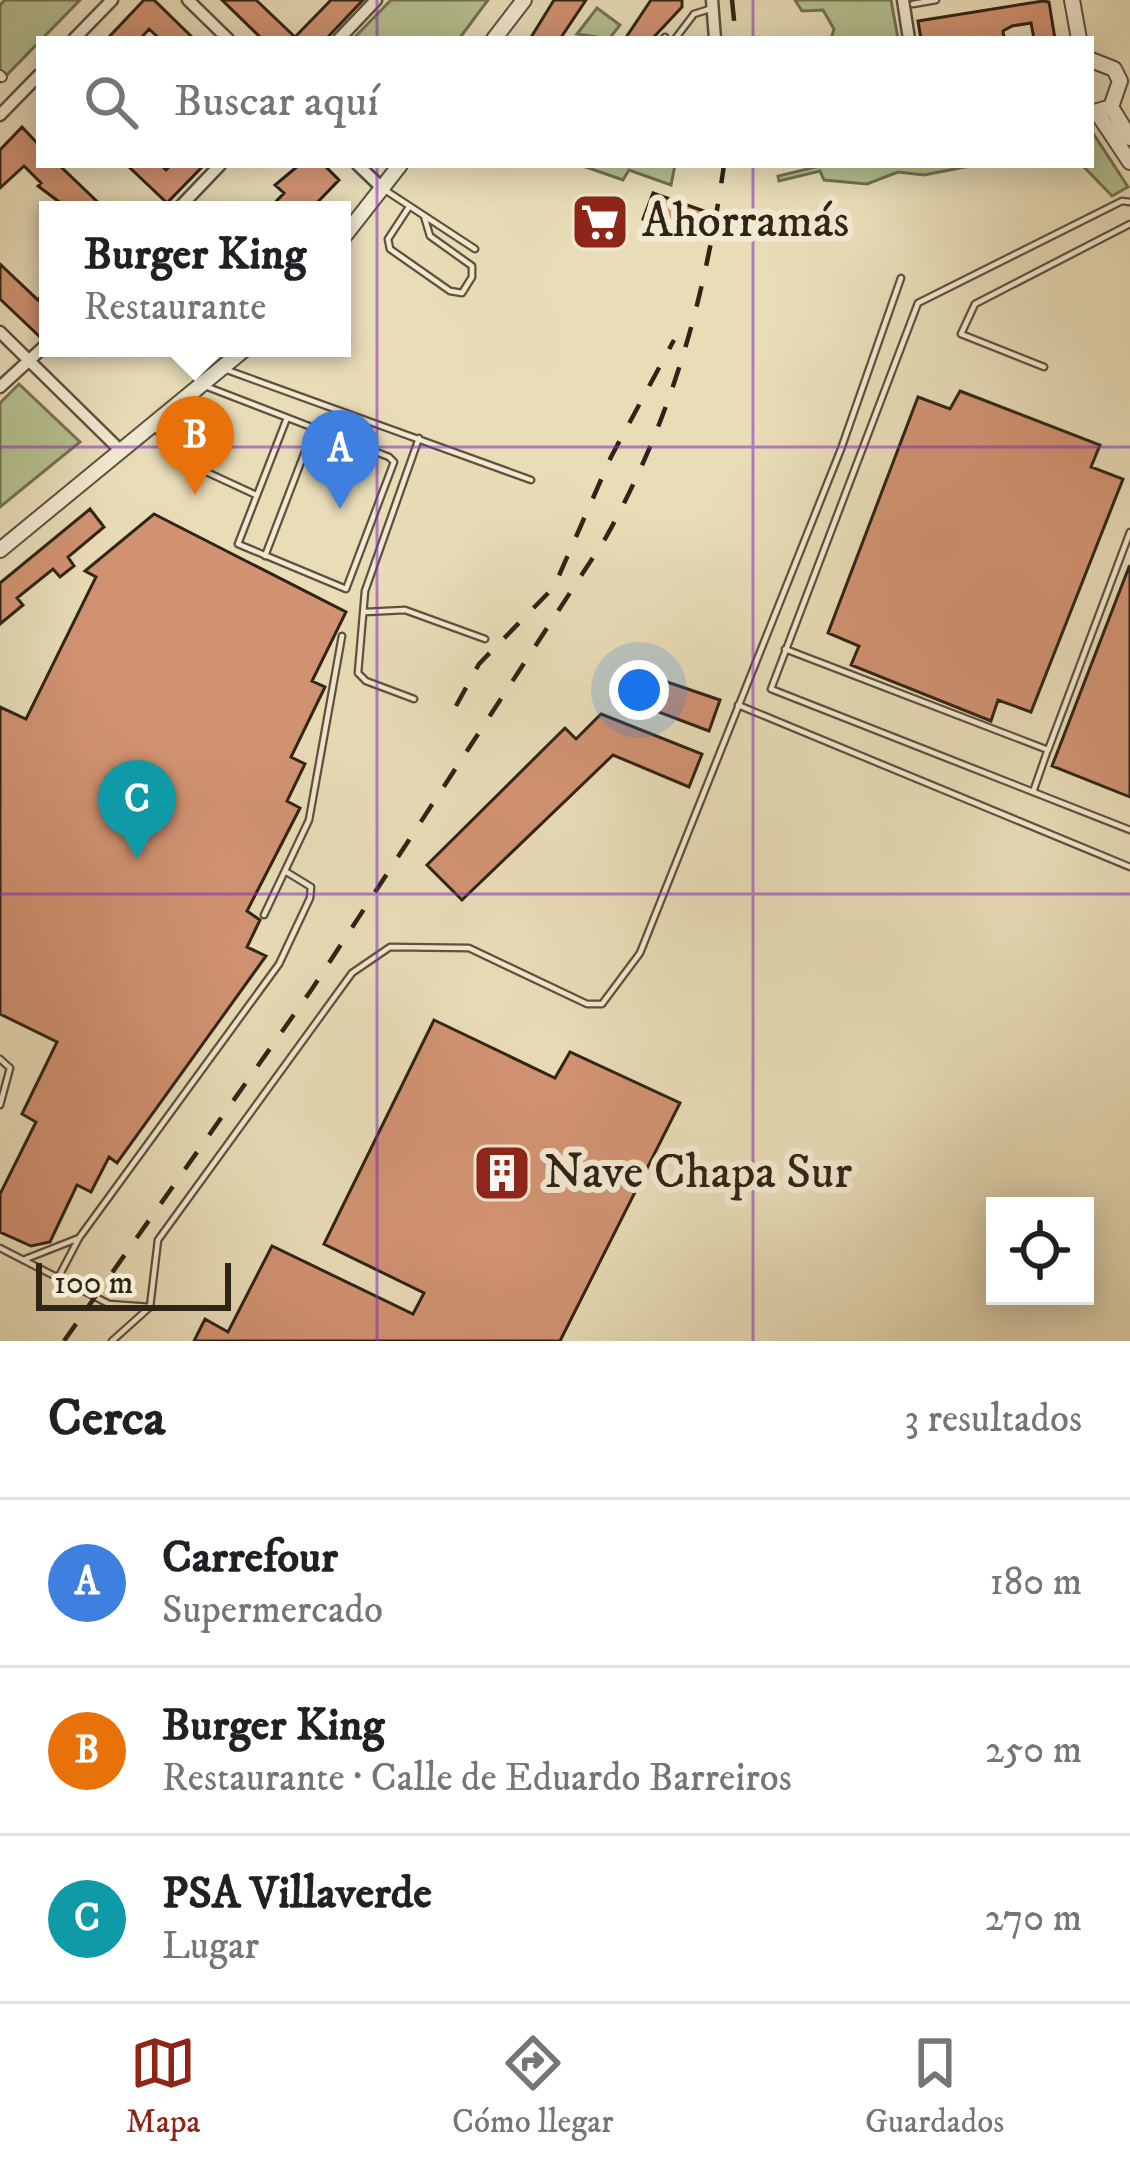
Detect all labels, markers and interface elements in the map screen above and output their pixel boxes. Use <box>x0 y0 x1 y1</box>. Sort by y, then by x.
search box <box>36 36 1094 168</box>
icon: search <box>78 69 144 135</box>
text: Buscar aquí <box>174 74 379 130</box>
supermarket icon: Ahorramás <box>569 191 631 253</box>
place label: Ahorramás <box>642 192 849 252</box>
popup <box>39 201 351 357</box>
text: Burger King <box>84 227 306 283</box>
text: Restaurante <box>84 283 266 332</box>
pin: B <box>156 396 234 495</box>
pin: A <box>301 410 379 509</box>
your location <box>609 660 669 720</box>
pin: C <box>98 760 176 859</box>
building icon: Nave Chapa Sur <box>471 1142 533 1204</box>
place label: Nave Chapa Sur <box>544 1143 852 1203</box>
map controls <box>986 1197 1094 1305</box>
button: locate <box>986 1197 1094 1305</box>
scale bar <box>36 1257 231 1310</box>
text: 100 m <box>54 1263 133 1304</box>
text: Cerca <box>48 1387 165 1451</box>
text: 3 resultados <box>905 1395 1082 1444</box>
text: Carrefour <box>162 1530 338 1586</box>
text: A <box>75 1558 99 1607</box>
text: 180 m <box>990 1558 1082 1607</box>
text: Supermercado <box>162 1586 383 1635</box>
text: Burger King <box>162 1698 385 1754</box>
text: B <box>75 1726 99 1775</box>
text: 250 m <box>985 1726 1082 1775</box>
text: Restaurante · Calle de Eduardo Barreiros <box>162 1754 792 1803</box>
text: PSA Villaverde <box>162 1866 432 1922</box>
text: C <box>74 1894 100 1943</box>
text: 270 m <box>985 1894 1082 1943</box>
text: Lugar <box>162 1922 259 1971</box>
tab: Mapa <box>126 2030 201 2143</box>
tab: Cómo llegar <box>452 2030 614 2143</box>
tab: Guardados <box>865 2030 1004 2143</box>

